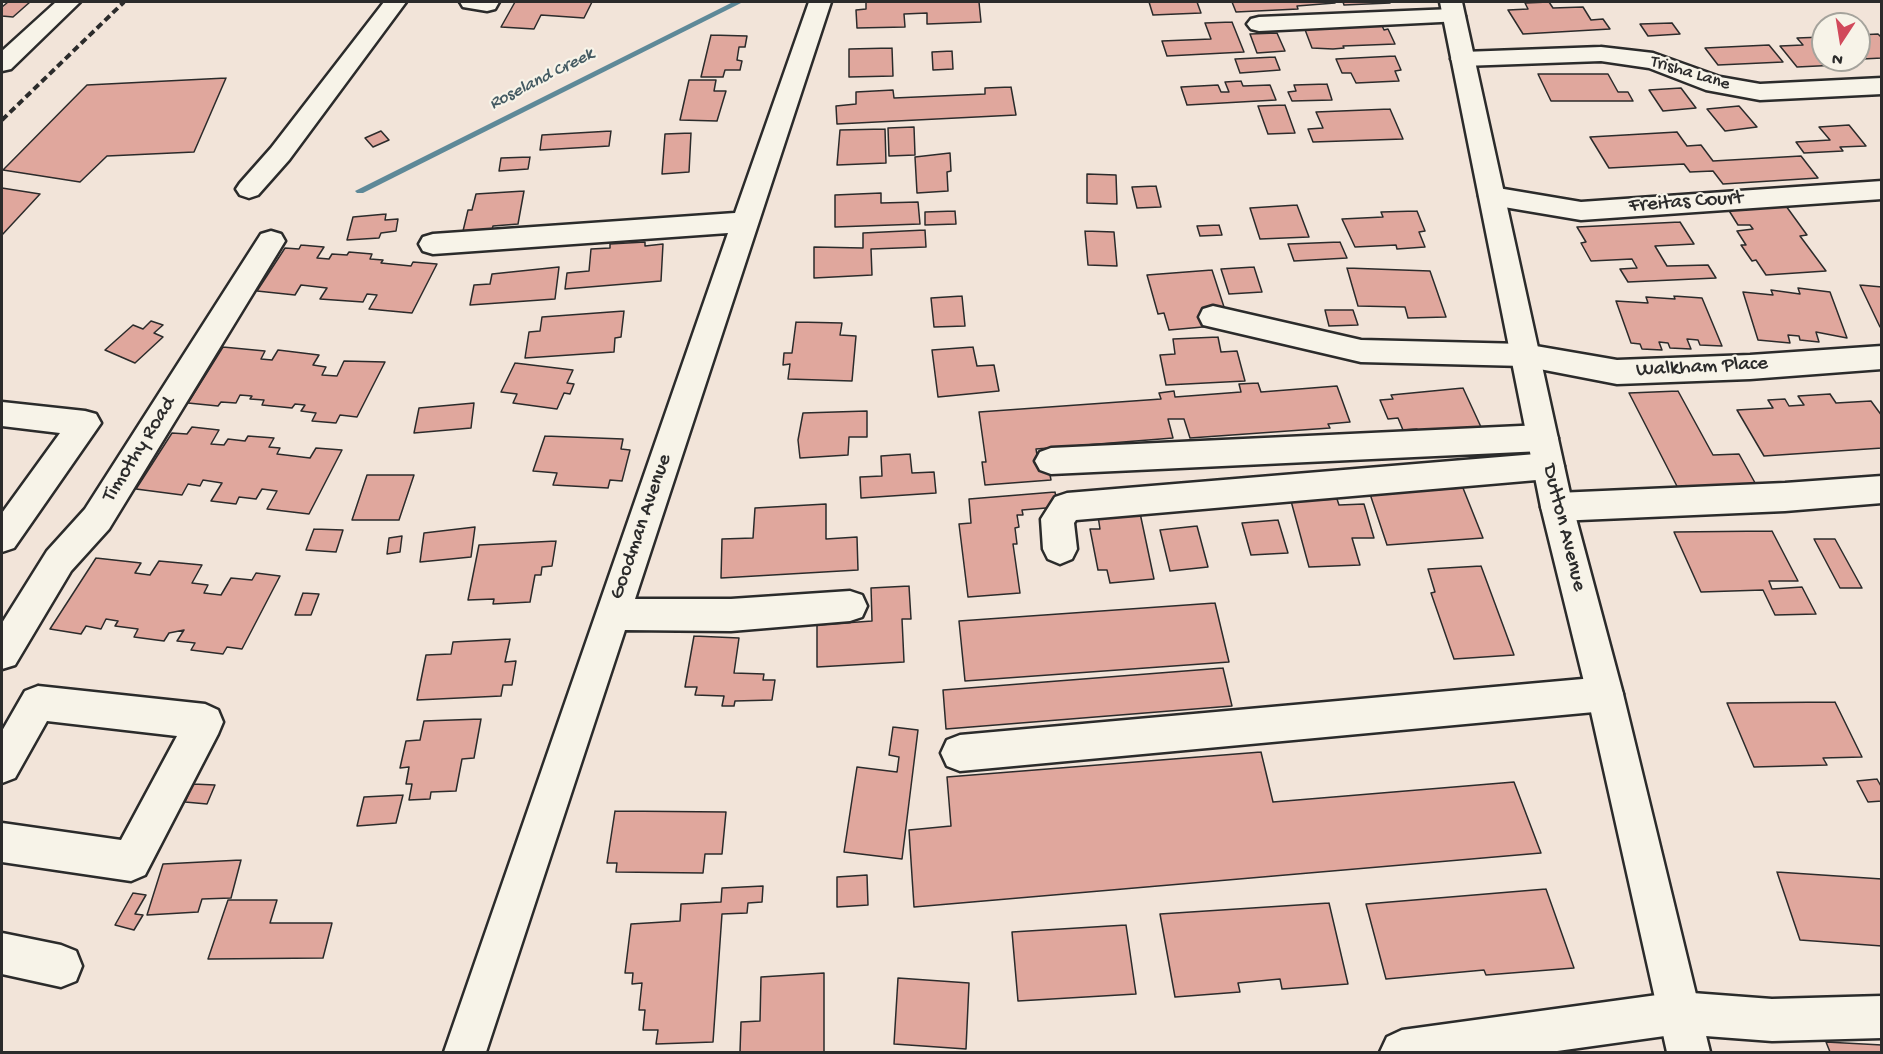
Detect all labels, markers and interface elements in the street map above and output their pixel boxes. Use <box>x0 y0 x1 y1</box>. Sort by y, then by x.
north arrow <box>1811 12 1871 72</box>
water label: Roseland Creek <box>486 44 598 116</box>
text: N <box>1830 48 1845 69</box>
street label: Trisha Lane <box>1648 52 1732 96</box>
street label: Freitas Court <box>1628 186 1744 220</box>
street label: Walkham Place <box>1635 352 1769 384</box>
street label: Timothy Road <box>98 393 182 507</box>
street label: Goodman Avenue <box>605 451 679 603</box>
street label: Dutton Avenue <box>1535 462 1591 594</box>

